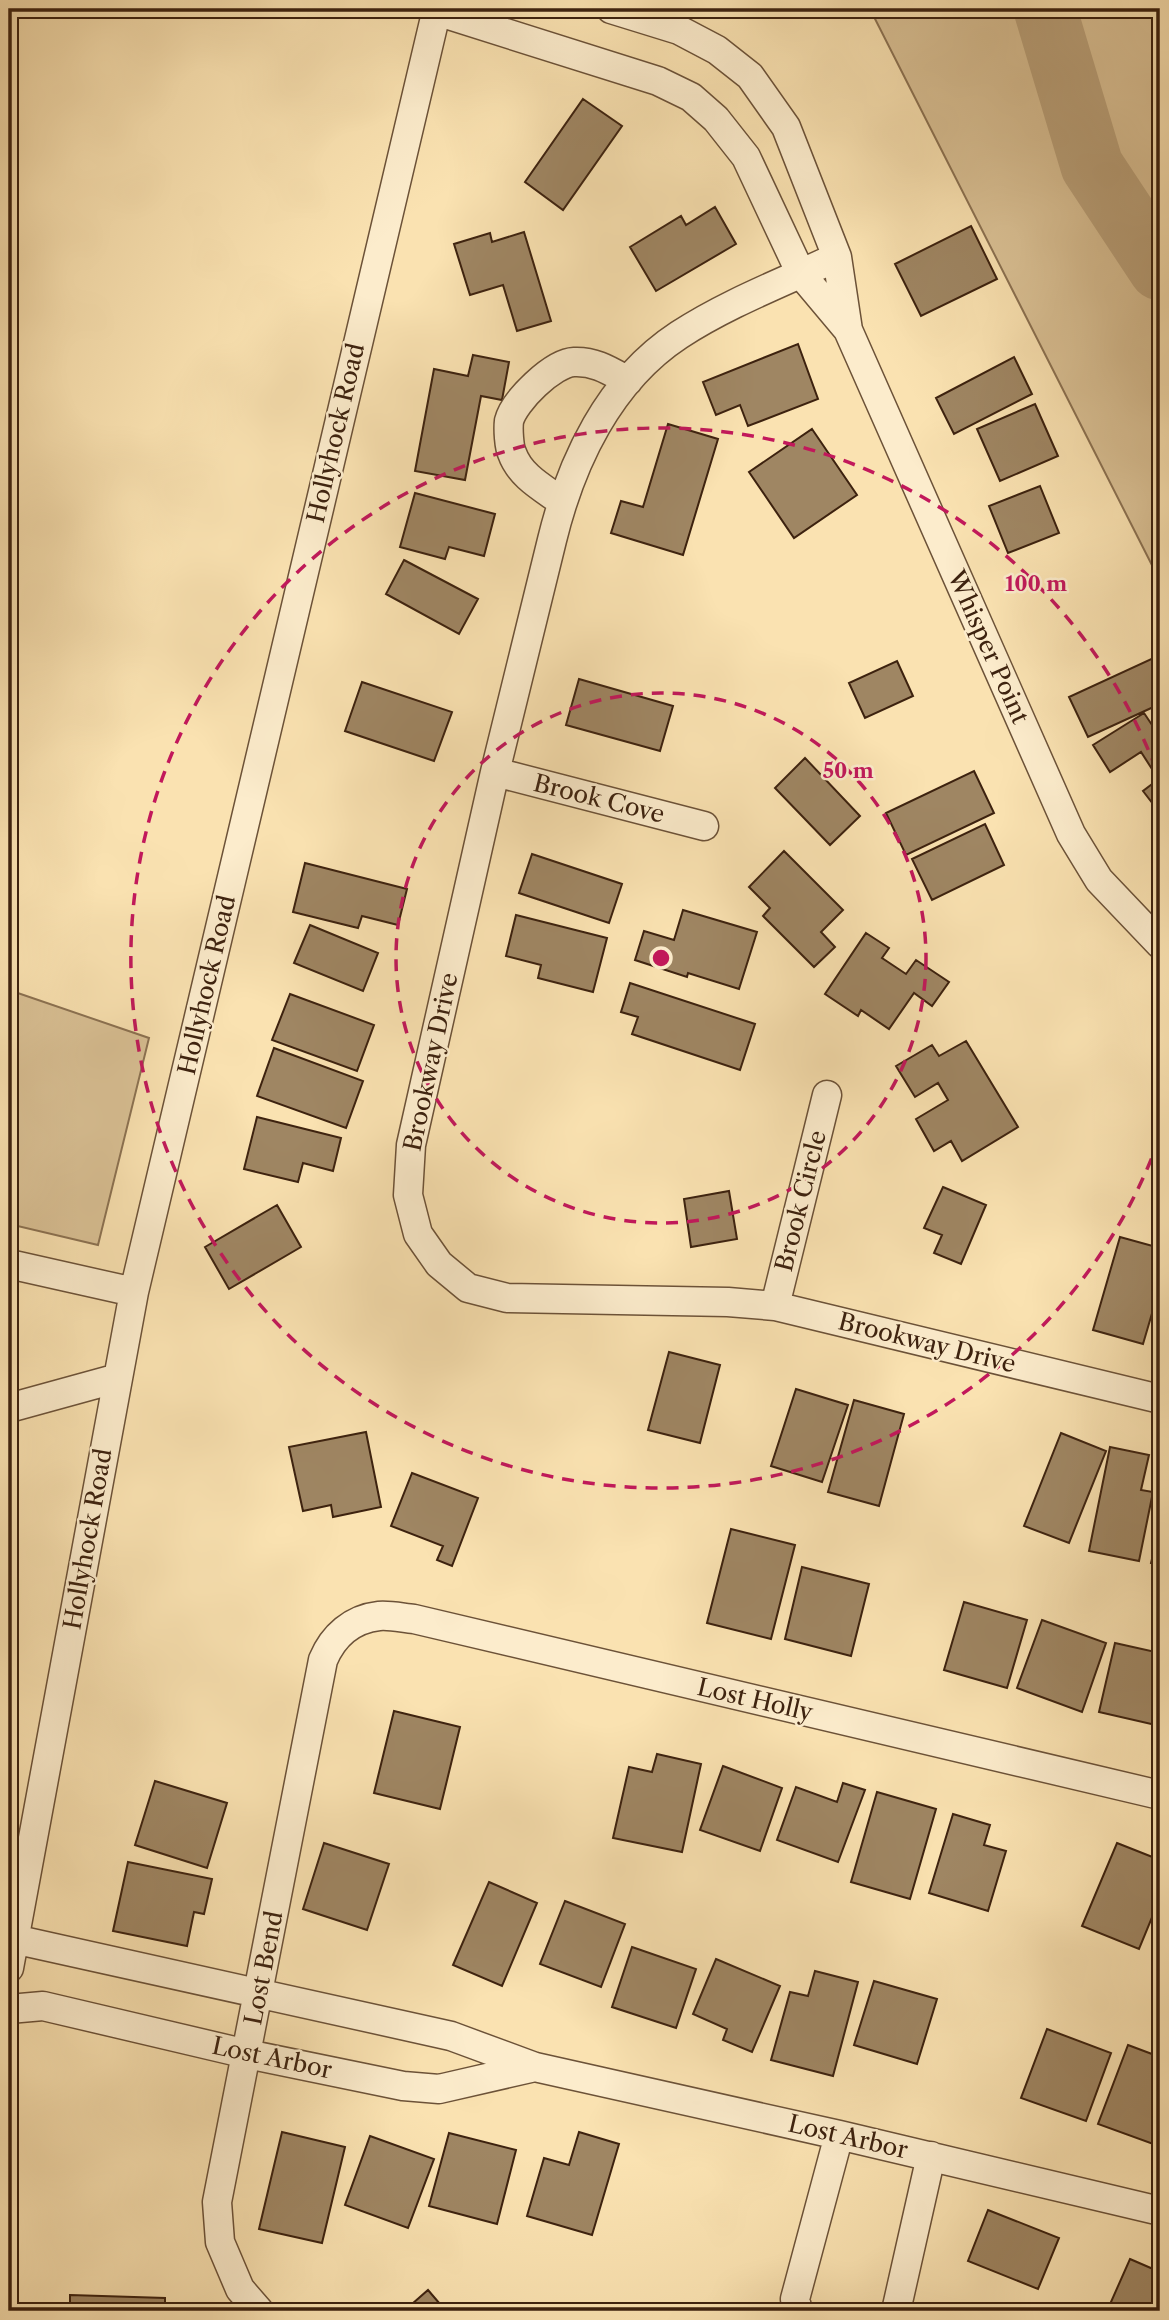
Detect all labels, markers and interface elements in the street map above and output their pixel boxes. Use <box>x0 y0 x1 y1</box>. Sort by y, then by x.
street label: Hollyhock Road <box>301 340 370 526</box>
street label: Whisper Point <box>941 565 1035 728</box>
text: 100 m <box>1005 571 1067 596</box>
text: 50 m <box>822 758 874 783</box>
street label: Brook Cove <box>531 768 668 829</box>
street label: Hollyhock Road <box>172 892 241 1078</box>
centre of rings <box>649 946 673 970</box>
street label: Brookway Drive <box>397 970 464 1154</box>
street label: Brook Circle <box>769 1127 832 1274</box>
street label: Brookway Drive <box>835 1306 1019 1379</box>
street label: Hollyhock Road <box>57 1446 118 1632</box>
street label: Lost Holly <box>694 1672 816 1727</box>
street label: Lost Bend <box>238 1908 289 2027</box>
street label: Lost Arbor <box>209 2031 335 2084</box>
street label: Lost Arbor <box>785 2109 911 2164</box>

